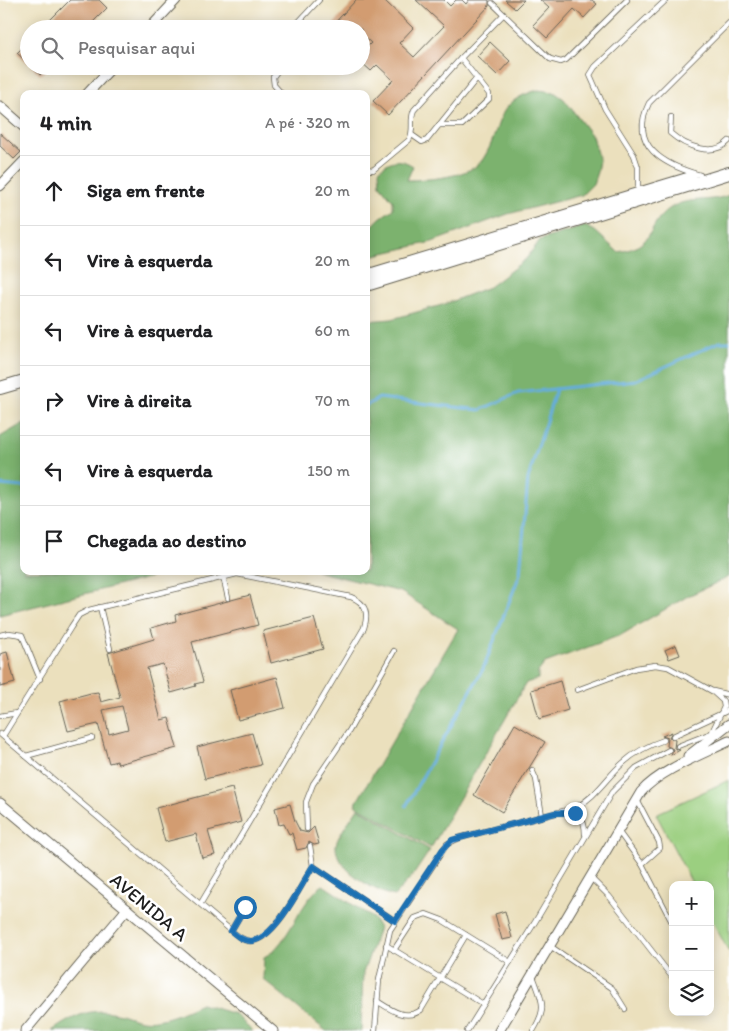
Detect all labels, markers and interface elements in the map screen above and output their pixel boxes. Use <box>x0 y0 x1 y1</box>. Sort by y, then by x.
search box <box>20 20 370 75</box>
icon: search <box>38 34 66 62</box>
text: Pesquisar aqui <box>78 36 195 59</box>
text: 4 min <box>40 110 92 135</box>
text: A pé · 320 m <box>265 113 350 132</box>
icon: ahead <box>40 177 68 205</box>
text: Siga em frente <box>87 179 205 202</box>
text: 20 m <box>315 181 350 200</box>
icon: left <box>40 247 68 275</box>
text: Vire à esquerda <box>87 249 213 272</box>
text: 20 m <box>315 251 350 270</box>
icon: left <box>40 317 68 345</box>
text: Vire à esquerda <box>87 319 213 342</box>
text: 60 m <box>315 321 350 340</box>
icon: right <box>40 387 68 415</box>
text: Vire à direita <box>87 389 192 412</box>
text: 70 m <box>315 391 350 410</box>
icon: left <box>40 457 68 485</box>
text: Vire à esquerda <box>87 459 213 482</box>
text: 150 m <box>307 461 350 480</box>
icon: arrive <box>40 527 68 555</box>
text: Chegada ao destino <box>87 529 246 552</box>
route end <box>564 802 587 825</box>
street label: AVENIDA A <box>105 868 193 946</box>
map controls <box>669 881 714 1016</box>
button: + <box>669 881 714 926</box>
route start <box>234 896 257 919</box>
button: − <box>669 926 714 971</box>
button: layers <box>669 971 714 1016</box>

